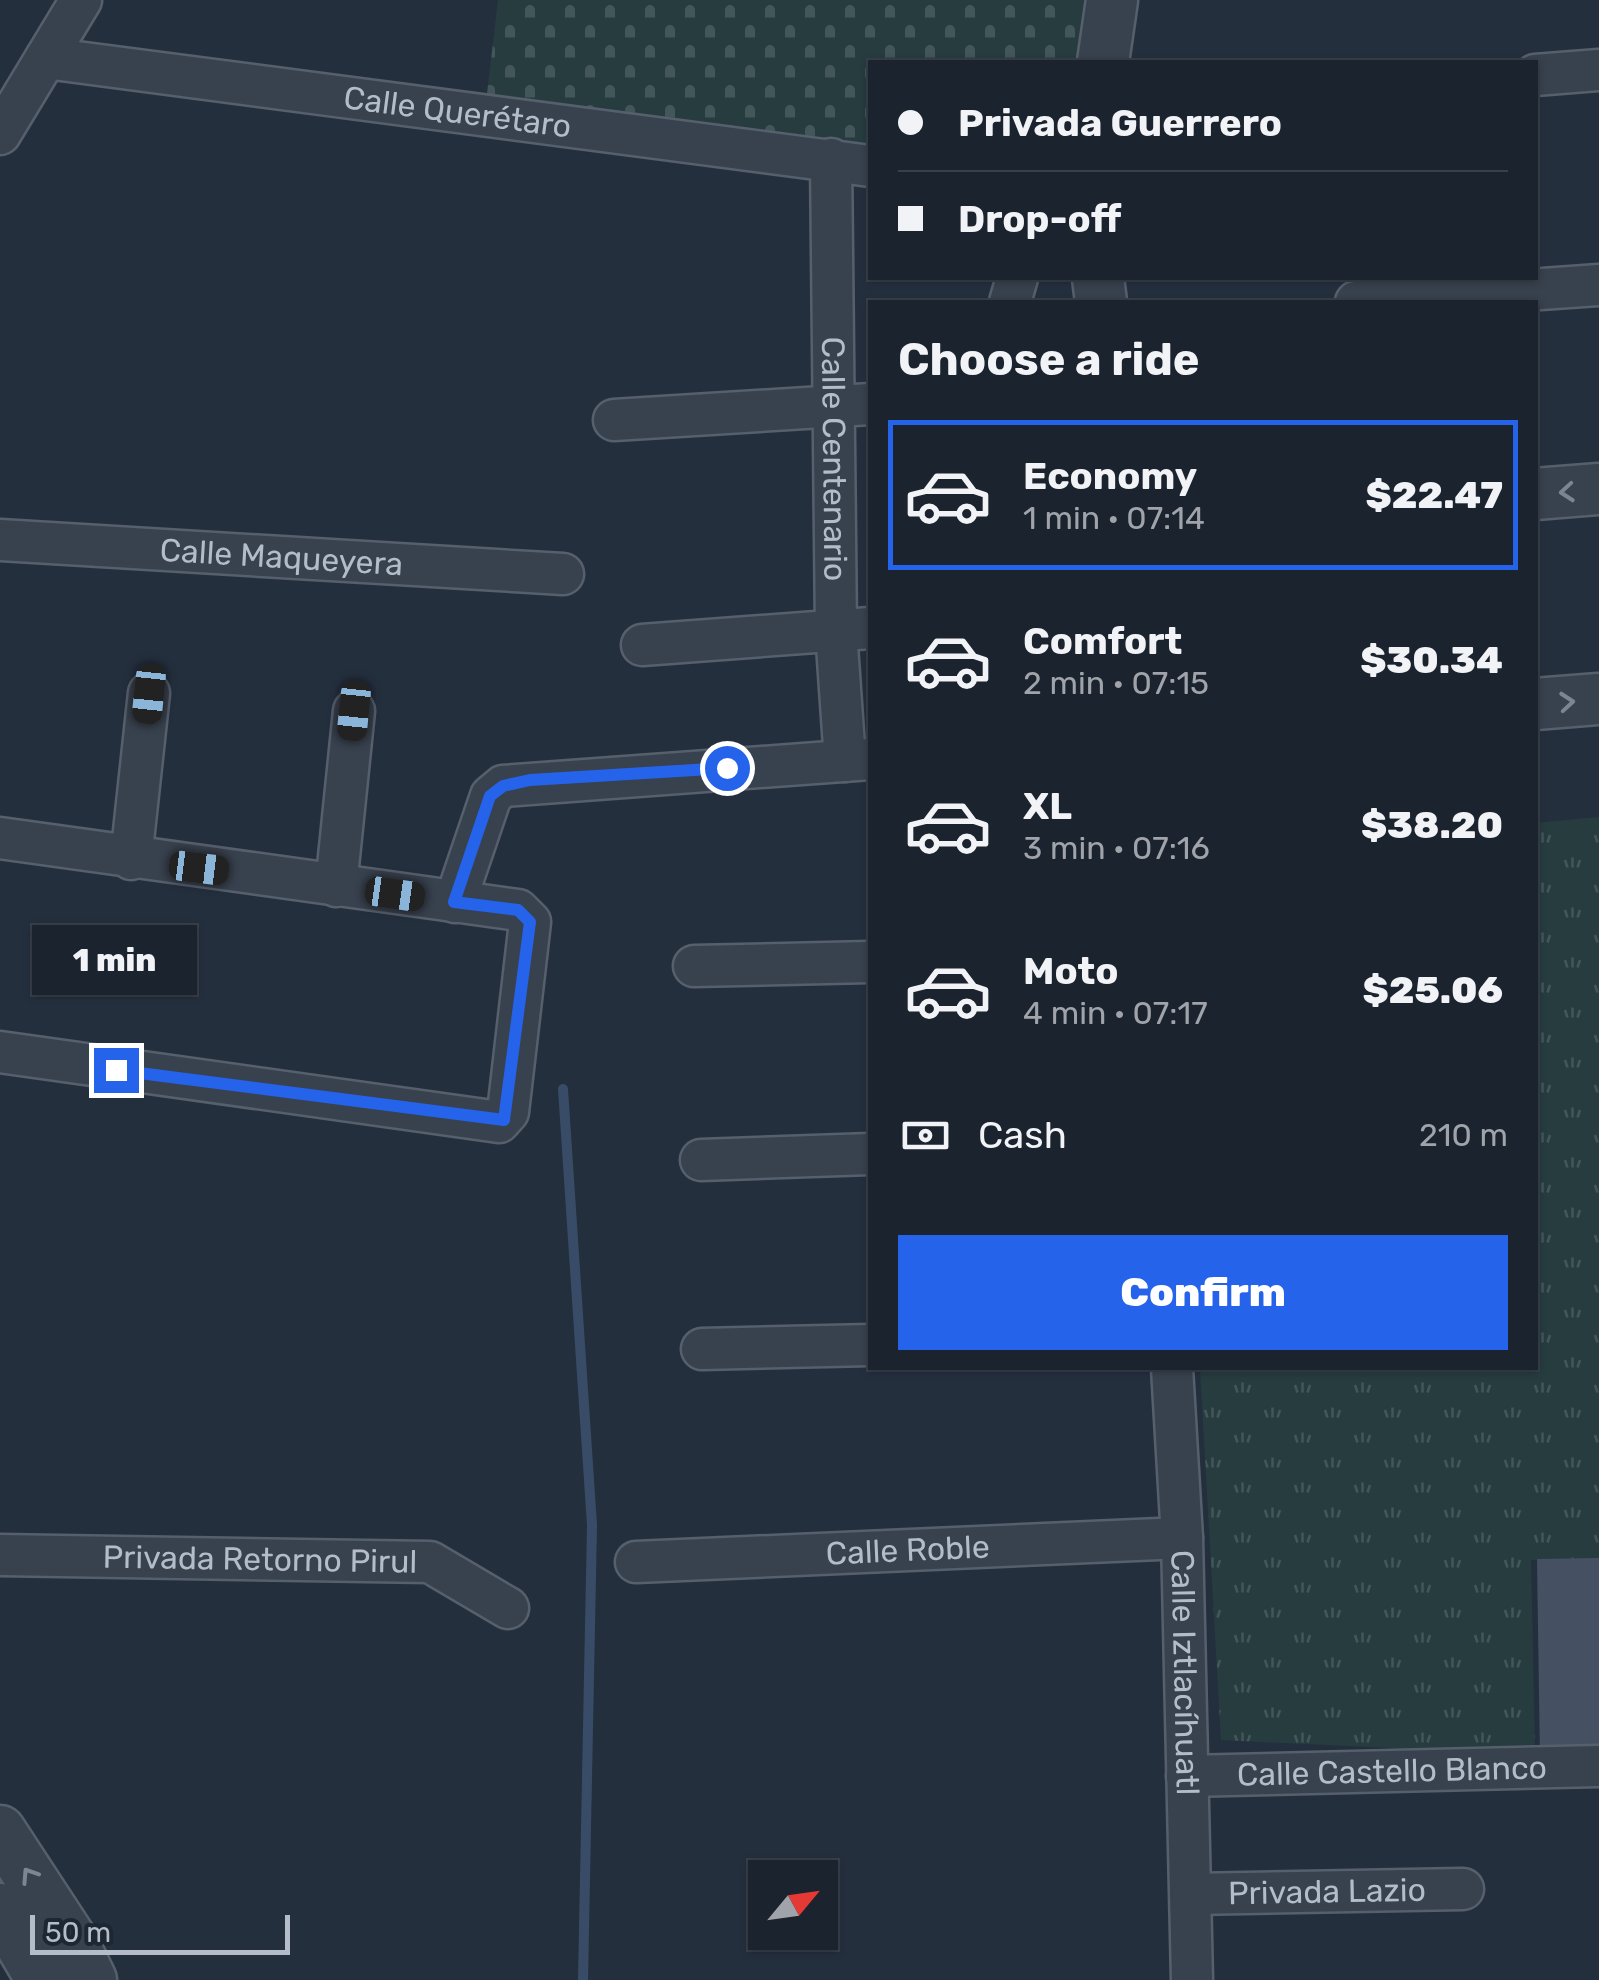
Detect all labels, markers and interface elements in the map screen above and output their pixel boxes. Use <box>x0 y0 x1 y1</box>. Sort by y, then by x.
street label: Calle Querétaro <box>341 78 574 146</box>
text: Privada Guerrero <box>958 100 1282 146</box>
text: Drop-off <box>958 196 1121 242</box>
text: Choose a ride <box>898 333 1200 386</box>
street label: Calle Centenario <box>814 337 854 581</box>
icon: car <box>903 450 993 540</box>
text: Economy <box>1023 453 1197 499</box>
text: $22.47 <box>1366 472 1503 518</box>
one-way arrow <box>1559 480 1575 502</box>
text: 1 min · 07:14 <box>1023 499 1205 537</box>
street label: Calle Maqueyera <box>159 531 404 583</box>
icon: car <box>903 615 993 705</box>
text: Comfort <box>1023 618 1182 664</box>
text: $30.34 <box>1360 637 1503 683</box>
car <box>131 663 167 725</box>
text: 2 min · 07:15 <box>1023 664 1209 702</box>
car <box>336 680 372 742</box>
one-way arrow <box>1559 691 1575 713</box>
route start <box>705 746 750 791</box>
icon: car <box>903 780 993 870</box>
text: XL <box>1023 783 1072 829</box>
text: $38.20 <box>1361 802 1503 848</box>
text: 3 min · 07:16 <box>1023 829 1210 867</box>
car <box>167 849 231 887</box>
car <box>363 875 427 913</box>
callout: 1 min <box>34 925 198 995</box>
text: 1 min <box>73 941 156 979</box>
icon: car <box>903 945 993 1035</box>
text: Moto <box>1023 948 1119 994</box>
text: $25.06 <box>1363 967 1503 1013</box>
text: 4 min · 07:17 <box>1023 994 1208 1032</box>
route end <box>94 1048 139 1093</box>
icon: cash <box>898 1108 953 1163</box>
text: Cash <box>978 1112 1067 1158</box>
text: 210 m <box>1419 1116 1508 1154</box>
button: Confirm <box>898 1235 1508 1350</box>
street label: Calle Roble <box>825 1527 991 1573</box>
street label: Privada Retorno Pirul <box>102 1538 418 1581</box>
street label: Calle Iztlacíhuatl <box>1163 1550 1207 1796</box>
street label: Calle Castello Blanco <box>1236 1748 1547 1794</box>
north arrow <box>748 1860 838 1950</box>
map controls <box>748 1860 838 1950</box>
one-way arrow <box>22 1868 41 1886</box>
street label: Privada Lazio <box>1228 1871 1426 1912</box>
scale bar <box>30 1910 290 1954</box>
text: 50 m <box>45 1916 111 1949</box>

